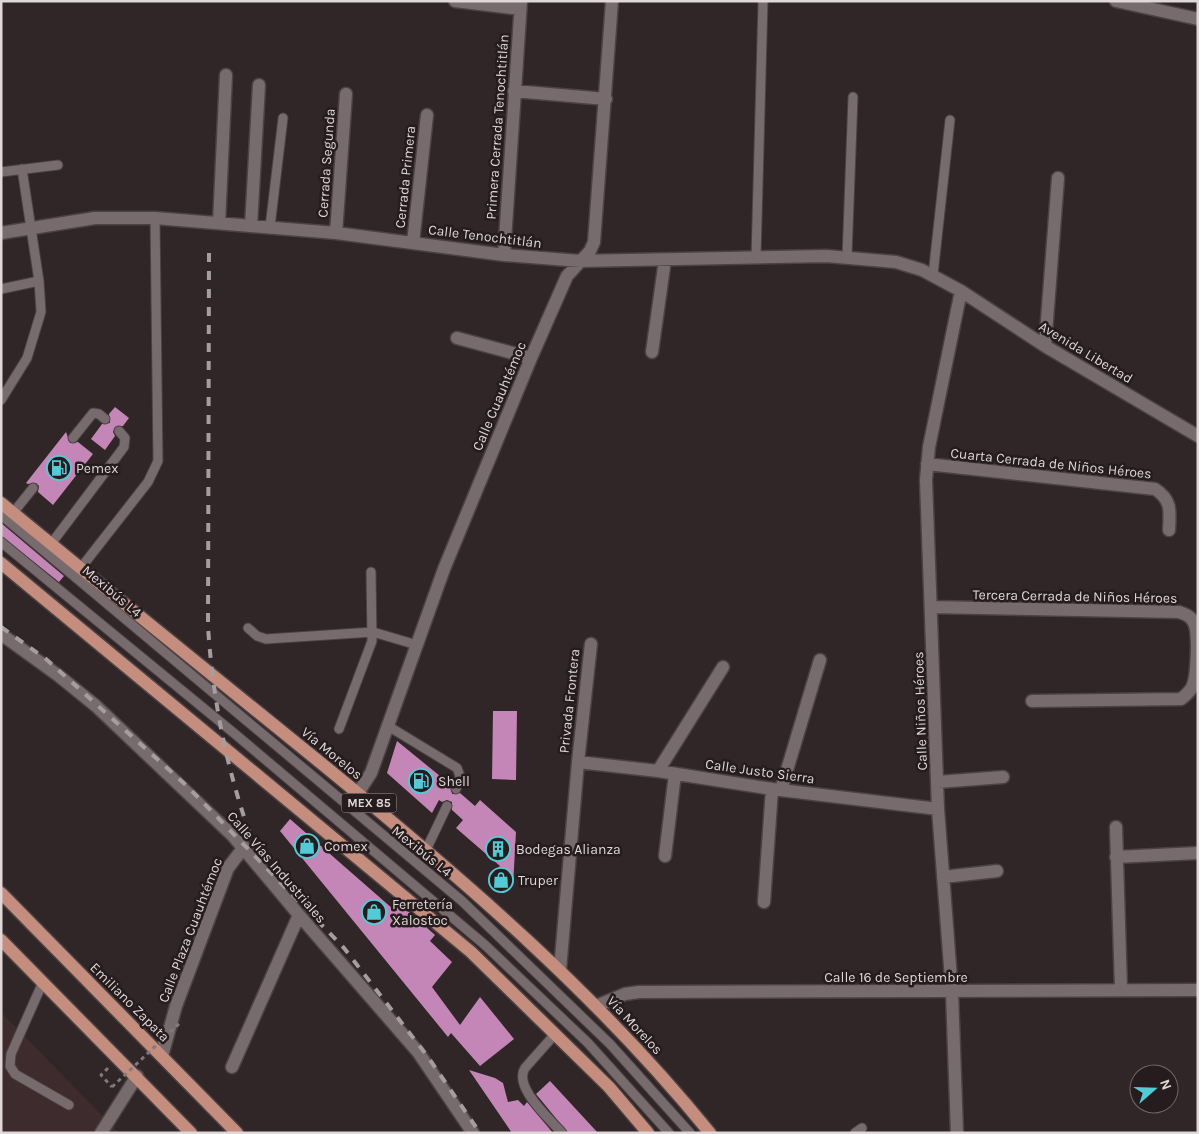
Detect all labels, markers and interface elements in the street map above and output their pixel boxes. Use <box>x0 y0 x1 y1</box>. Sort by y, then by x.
street label: Primera Cerrada Tenochtitlán <box>483 34 512 220</box>
street label: Cerrada Segunda <box>314 108 339 218</box>
street label: Cerrada Primera <box>392 125 419 229</box>
street label: Calle Tenochtitlán <box>427 221 543 252</box>
street label: Avenida Libertad <box>1036 318 1136 387</box>
street label: Calle Cuauhtémoc <box>469 339 530 453</box>
street label: Cuarta Cerrada de Niños Héroes <box>950 444 1152 483</box>
fuel station icon: Pemex <box>46 455 72 481</box>
place label: Pemex <box>76 460 118 477</box>
street label: Mexibús L4 <box>79 562 145 621</box>
street label: Tercera Cerrada de Niños Héroes <box>972 586 1178 607</box>
street label: Privada Frontera <box>556 648 583 754</box>
street label: Calle Niños Héroes <box>910 651 931 771</box>
street label: Vía Morelos <box>298 724 366 783</box>
street label: Calle Justo Sierra <box>704 755 816 788</box>
fuel station icon: Shell <box>408 768 434 794</box>
place label: Shell <box>438 773 470 790</box>
road number: MEX 85 <box>342 794 396 812</box>
street label: Calle Vías Industriales <box>224 808 330 927</box>
street label: Mexibús L4 <box>388 822 455 881</box>
shop icon: Comex <box>294 833 320 859</box>
building icon: Bodegas Alianza <box>485 836 511 862</box>
place label: Comex <box>324 838 368 855</box>
place label: Bodegas Alianza <box>516 841 621 858</box>
street label: Calle Plaza Cuauhtémoc <box>155 855 226 1005</box>
shop icon: Truper <box>488 867 514 893</box>
place label: Truper <box>518 872 559 889</box>
place label: Ferretería Xalostoc <box>392 896 453 929</box>
shop icon: Ferretería Xalostoc <box>361 899 387 925</box>
street label: Emiliano Zapata <box>86 959 173 1046</box>
street label: Calle 16 de Septiembre <box>824 969 968 986</box>
street label: Vía Morelos <box>603 993 666 1058</box>
north arrow <box>1129 1064 1179 1114</box>
text: N <box>1156 1077 1175 1092</box>

